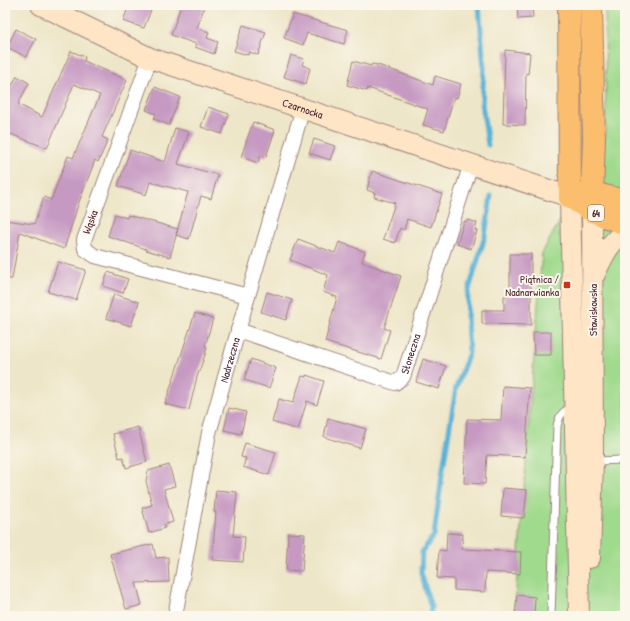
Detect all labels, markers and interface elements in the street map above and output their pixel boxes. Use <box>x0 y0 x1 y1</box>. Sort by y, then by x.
street label: Czarnocka <box>281 95 325 122</box>
road number: 64 <box>588 205 604 221</box>
street label: Wąska <box>79 208 101 236</box>
place label: Piątnica / Nadnarwianka <box>505 272 560 299</box>
marker: Piątnica / Nadnarwianka <box>562 280 572 290</box>
street label: Stawiskowska <box>586 283 600 336</box>
street label: Słoneczna <box>397 331 424 376</box>
street label: Nadrzeczna <box>217 335 243 384</box>

